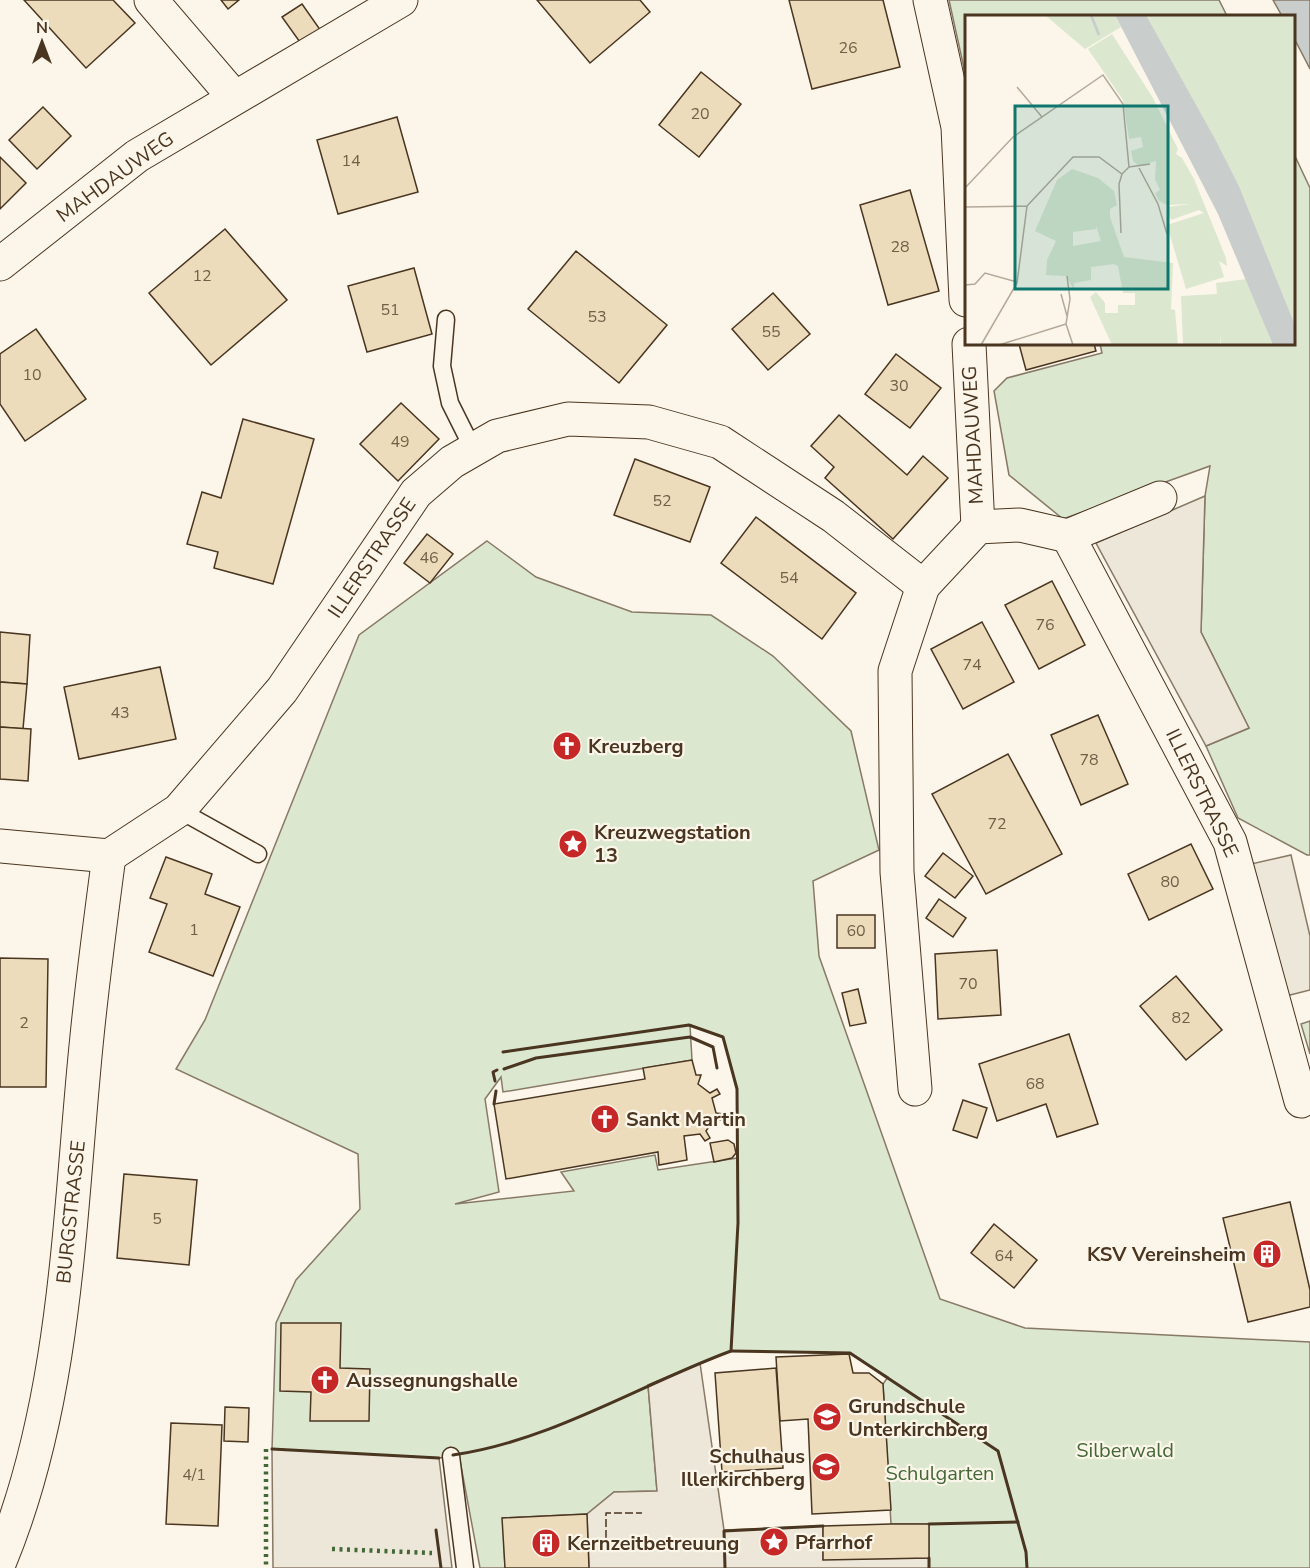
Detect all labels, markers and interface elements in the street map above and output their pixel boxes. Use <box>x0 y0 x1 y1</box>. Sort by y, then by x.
north arrow <box>12 12 72 72</box>
inset map <box>965 15 1295 345</box>
text: N <box>36 17 48 39</box>
house number: 26 <box>838 37 858 59</box>
house number: 20 <box>690 103 710 125</box>
street label: MAHDAUWEG <box>51 125 179 229</box>
house number: 14 <box>341 150 361 172</box>
house number: 28 <box>890 236 910 258</box>
house number: 12 <box>192 265 212 287</box>
house number: 51 <box>380 299 400 321</box>
house number: 53 <box>587 306 607 328</box>
house number: 55 <box>761 321 781 343</box>
house number: 10 <box>22 364 42 386</box>
street label: MAHDAUWEG <box>956 365 990 505</box>
house number: 30 <box>889 375 909 397</box>
house number: 49 <box>390 431 410 453</box>
house number: 52 <box>652 490 672 512</box>
street label: ILLERSTRASSE <box>322 493 422 623</box>
house number: 46 <box>419 547 439 569</box>
house number: 54 <box>779 567 799 589</box>
house number: 76 <box>1035 614 1055 636</box>
house number: 74 <box>962 654 982 676</box>
house number: 43 <box>110 702 130 724</box>
street label: ILLERSTRASSE <box>1159 724 1245 862</box>
church icon: Kreuzberg <box>551 730 583 762</box>
place label: Kreuzberg <box>588 733 683 760</box>
house number: 78 <box>1079 749 1099 771</box>
house number: 72 <box>987 813 1007 835</box>
place label: Kreuzwegstation 13 <box>594 819 751 869</box>
place icon: Kreuzwegstation 13 <box>557 828 589 860</box>
house number: 80 <box>1160 871 1180 893</box>
house number: 1 <box>189 919 199 941</box>
house number: 60 <box>846 920 866 942</box>
house number: 70 <box>958 973 978 995</box>
house number: 82 <box>1171 1007 1191 1029</box>
house number: 2 <box>19 1012 29 1034</box>
house number: 68 <box>1025 1073 1045 1095</box>
church icon: Sankt Martin <box>589 1103 621 1135</box>
place label: Sankt Martin <box>626 1106 746 1133</box>
street label: BURGSTRASSE <box>50 1139 92 1285</box>
house number: 5 <box>152 1208 162 1230</box>
building icon: KSV Vereinsheim <box>1251 1238 1283 1270</box>
place label: KSV Vereinsheim <box>1087 1241 1246 1268</box>
house number: 64 <box>994 1245 1014 1267</box>
church icon: Aussegnungshalle <box>309 1364 341 1396</box>
place label: Aussegnungshalle <box>346 1367 518 1394</box>
place label: Grundschule Unterkirchberg <box>848 1393 988 1443</box>
school or university icon: Grundschule Unterkirchberg <box>811 1401 843 1433</box>
park label: Silberwald <box>1076 1437 1174 1464</box>
place label: Schulhaus Illerkirchberg <box>681 1443 805 1493</box>
school or university icon: Schulhaus Illerkirchberg <box>810 1451 842 1483</box>
park label: Schulgarten <box>886 1460 994 1487</box>
house number: 4/1 <box>182 1464 206 1486</box>
place icon: Pfarrhof <box>758 1526 790 1558</box>
building icon: Kernzeitbetreuung <box>530 1527 562 1559</box>
place label: Pfarrhof <box>795 1529 873 1556</box>
place label: Kernzeitbetreuung <box>567 1530 739 1557</box>

